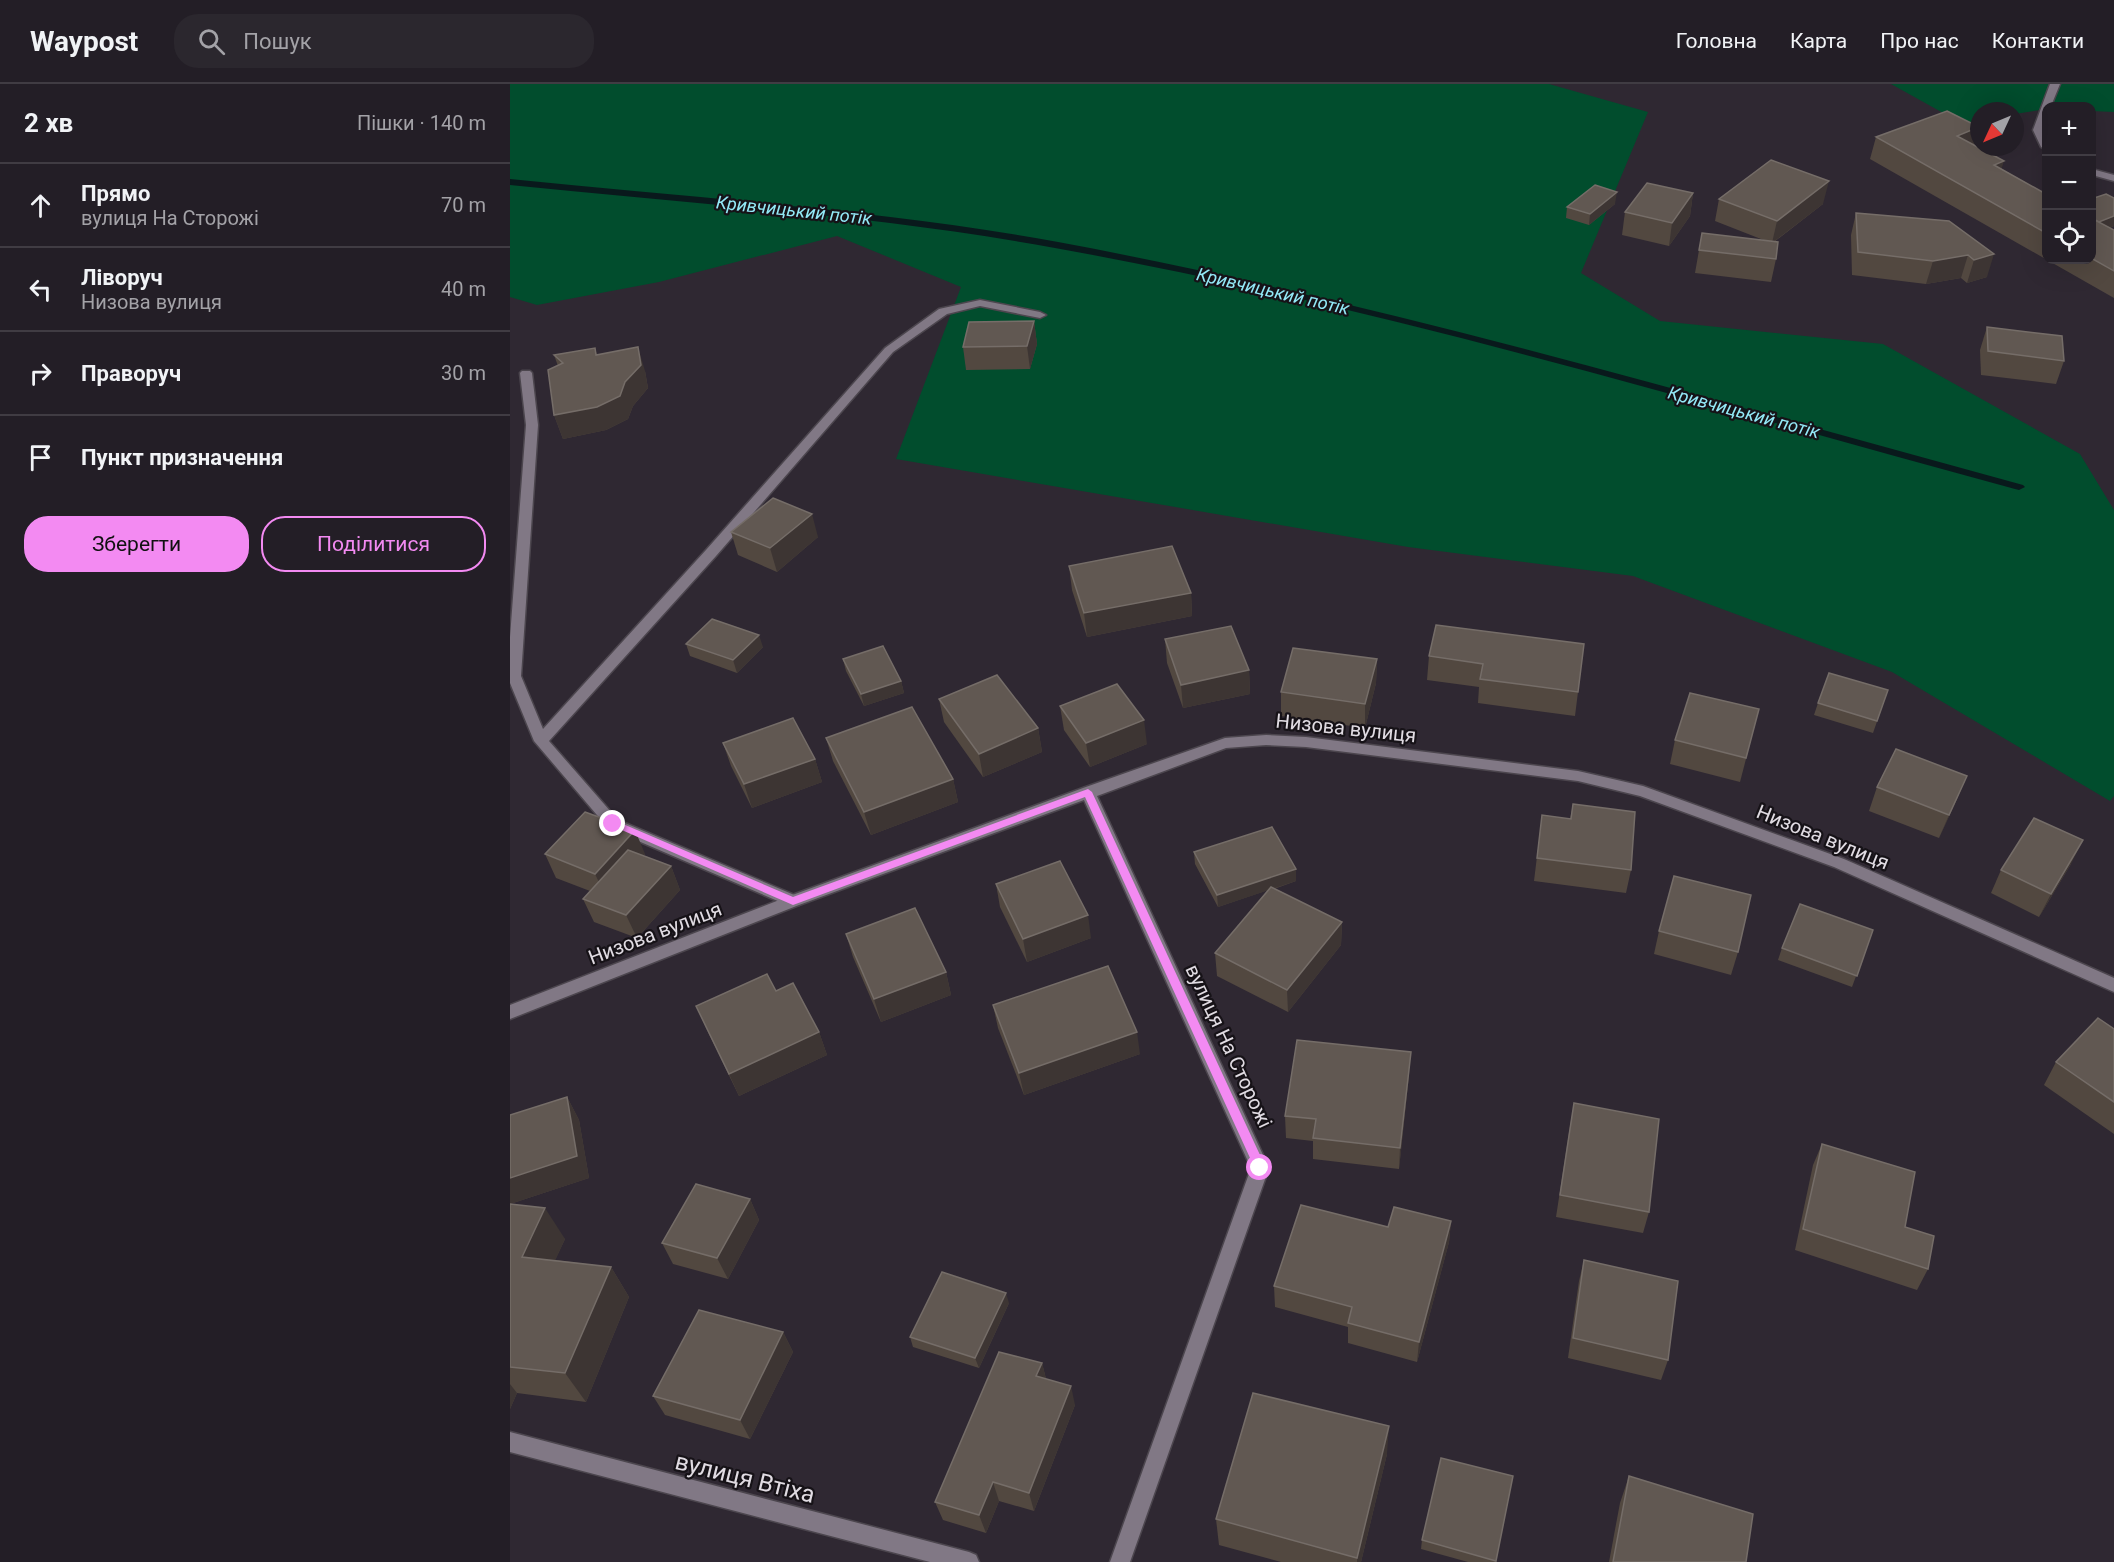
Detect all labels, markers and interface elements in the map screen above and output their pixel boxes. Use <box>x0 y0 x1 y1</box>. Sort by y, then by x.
search box <box>174 14 594 68</box>
text: Waypost <box>30 25 138 58</box>
icon: search <box>195 25 228 58</box>
text: Пошук <box>243 29 312 54</box>
text: Головна <box>1676 29 1757 53</box>
text: Карта <box>1790 29 1847 53</box>
text: Про нас <box>1880 29 1959 53</box>
text: Контакти <box>1992 29 2084 53</box>
north arrow <box>1970 102 2024 156</box>
map controls <box>2042 102 2096 264</box>
button: + <box>2042 102 2096 156</box>
text: 2 хв <box>24 108 73 138</box>
text: Пішки · 140 m <box>357 111 486 135</box>
button: − <box>2042 156 2096 210</box>
text: Прямо <box>81 181 150 206</box>
icon: ahead <box>24 189 57 222</box>
water label: Кривчицький потік <box>715 191 873 229</box>
text: 70 m <box>441 193 486 217</box>
text: вулиця На Сторожі <box>81 206 259 230</box>
button: locate <box>2042 210 2096 264</box>
water label: Кривчицький потік <box>1195 263 1352 319</box>
text: Ліворуч <box>81 265 163 290</box>
icon: left <box>24 273 57 306</box>
text: 40 m <box>441 277 486 301</box>
text: Низова вулиця <box>81 290 222 314</box>
icon: right <box>24 357 57 390</box>
text: Праворуч <box>81 361 181 386</box>
text: 30 m <box>441 361 486 385</box>
water label: Кривчицький потік <box>1666 382 1823 443</box>
icon: arrive <box>24 441 57 474</box>
text: Пункт призначення <box>81 445 283 470</box>
button: Зберегти <box>24 516 249 572</box>
button: Поділитися <box>261 516 486 572</box>
street label: Низова вулиця <box>1275 709 1417 747</box>
street label: Низова вулиця <box>1753 799 1893 875</box>
route end <box>599 810 625 836</box>
street label: Низова вулиця <box>585 897 725 969</box>
street label: вулиця На Сторожі <box>1181 960 1277 1132</box>
route start <box>1246 1154 1272 1180</box>
street label: вулиця Втіха <box>672 1447 818 1509</box>

